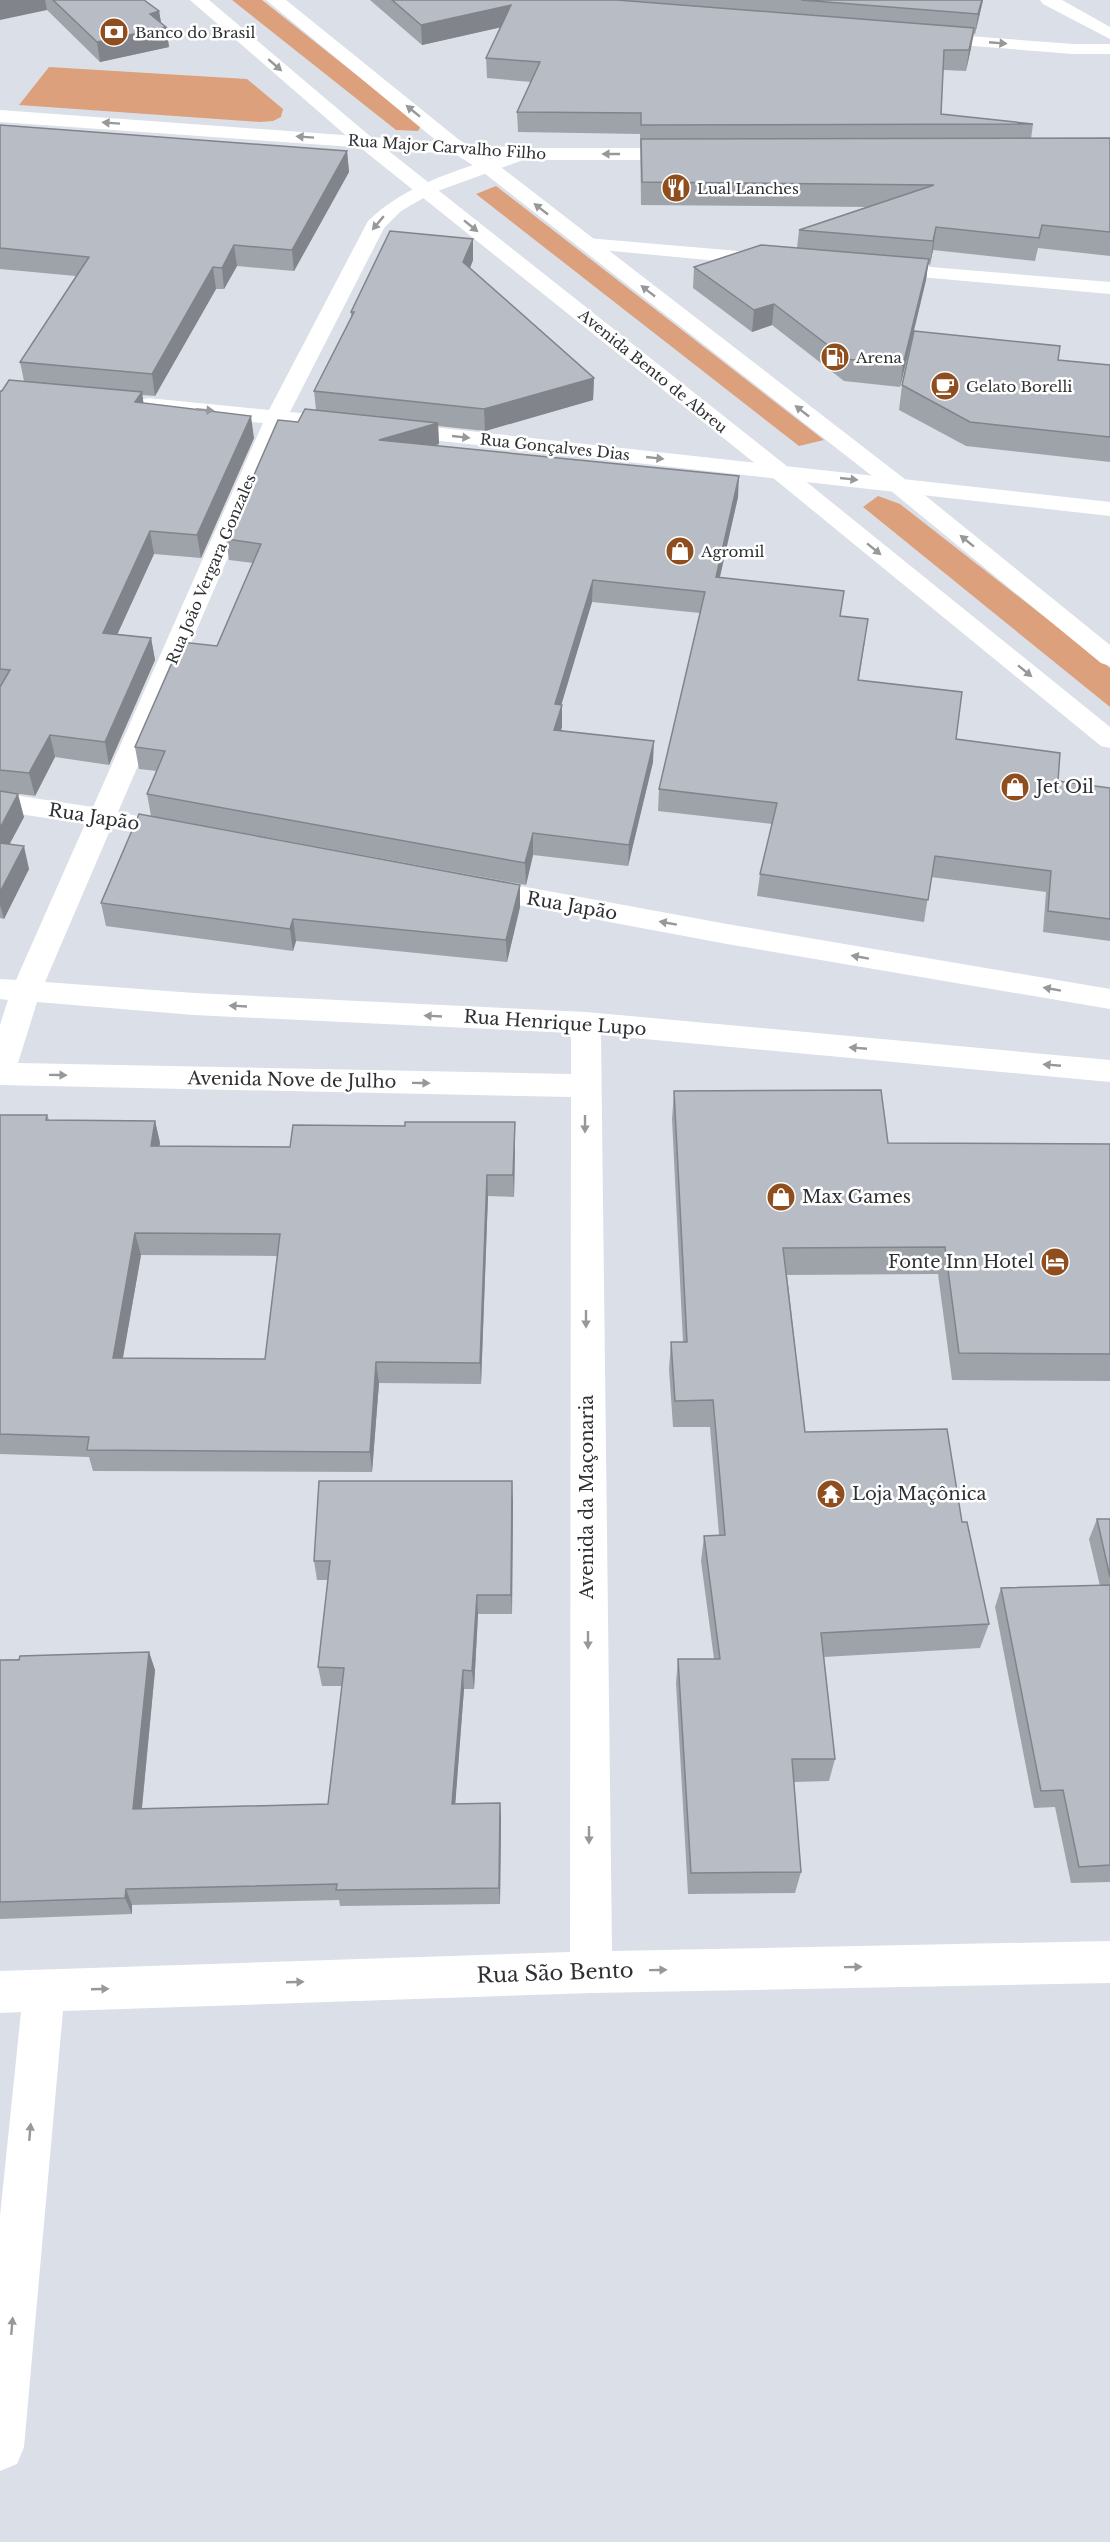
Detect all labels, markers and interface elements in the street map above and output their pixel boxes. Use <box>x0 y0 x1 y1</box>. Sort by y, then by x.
bank icon: Banco do Brasil <box>98 16 130 48</box>
place label: Banco do Brasil <box>135 23 255 42</box>
one-way arrow <box>988 38 1007 48</box>
one-way arrow <box>267 58 282 71</box>
one-way arrow <box>405 105 421 118</box>
one-way arrow <box>101 119 120 128</box>
street label: Rua Major Carvalho Filho <box>347 131 547 163</box>
one-way arrow <box>296 132 315 142</box>
one-way arrow <box>601 149 620 159</box>
restaurant icon: Lual Lanches <box>660 172 692 204</box>
place label: Lual Lanches <box>697 179 799 198</box>
one-way arrow <box>533 203 548 215</box>
one-way arrow <box>372 215 385 231</box>
one-way arrow <box>463 219 479 232</box>
one-way arrow <box>640 285 656 298</box>
street label: Avenida Bento de Abreu <box>574 305 731 437</box>
fuel station icon: Arena <box>819 341 851 373</box>
place label: Arena <box>855 348 903 367</box>
cafe icon: Gelato Borelli <box>929 370 961 402</box>
place label: Gelato Borelli <box>966 377 1072 396</box>
one-way arrow <box>195 405 214 415</box>
one-way arrow <box>795 405 810 417</box>
street label: Rua Gonçalves Dias <box>479 430 631 464</box>
one-way arrow <box>452 432 471 442</box>
one-way arrow <box>646 454 665 463</box>
street label: Rua João Vergara Gonzales <box>162 471 260 667</box>
one-way arrow <box>839 475 858 484</box>
shop icon: Agromil <box>664 535 696 567</box>
one-way arrow <box>960 535 975 548</box>
place label: Agromil <box>700 542 765 561</box>
one-way arrow <box>866 542 882 555</box>
one-way arrow <box>1018 665 1033 677</box>
shop icon: Jet Oil <box>999 771 1031 803</box>
place label: Jet Oil <box>1034 776 1094 798</box>
street label: Rua Japão <box>47 799 141 835</box>
street label: Rua Japão <box>525 887 619 925</box>
one-way arrow <box>658 919 677 928</box>
one-way arrow <box>850 952 869 961</box>
one-way arrow <box>1043 984 1062 993</box>
one-way arrow <box>229 1001 248 1010</box>
street label: Rua Henrique Lupo <box>463 1006 647 1040</box>
one-way arrow <box>423 1011 442 1020</box>
one-way arrow <box>848 1043 867 1053</box>
one-way arrow <box>1042 1060 1061 1070</box>
street label: Avenida Nove de Julho <box>186 1067 397 1093</box>
one-way arrow <box>49 1070 68 1080</box>
one-way arrow <box>412 1078 431 1087</box>
one-way arrow <box>580 1114 590 1133</box>
shop icon: Max Games <box>765 1181 797 1213</box>
place label: Max Games <box>802 1186 911 1208</box>
hotel icon: Fonte Inn Hotel <box>1039 1246 1071 1278</box>
place label: Fonte Inn Hotel <box>888 1251 1034 1273</box>
one-way arrow <box>581 1309 591 1328</box>
street label: Avenida da Maçonaria <box>576 1395 598 1600</box>
temple icon: Loja Maçônica <box>815 1478 847 1510</box>
place label: Loja Maçônica <box>852 1483 986 1505</box>
one-way arrow <box>583 1630 593 1649</box>
one-way arrow <box>584 1825 594 1844</box>
street label: Rua São Bento <box>476 1957 634 1989</box>
one-way arrow <box>844 1962 863 1971</box>
one-way arrow <box>649 1965 668 1975</box>
one-way arrow <box>286 1978 305 1987</box>
one-way arrow <box>91 1985 110 1994</box>
one-way arrow <box>25 2122 35 2141</box>
one-way arrow <box>7 2316 17 2335</box>

